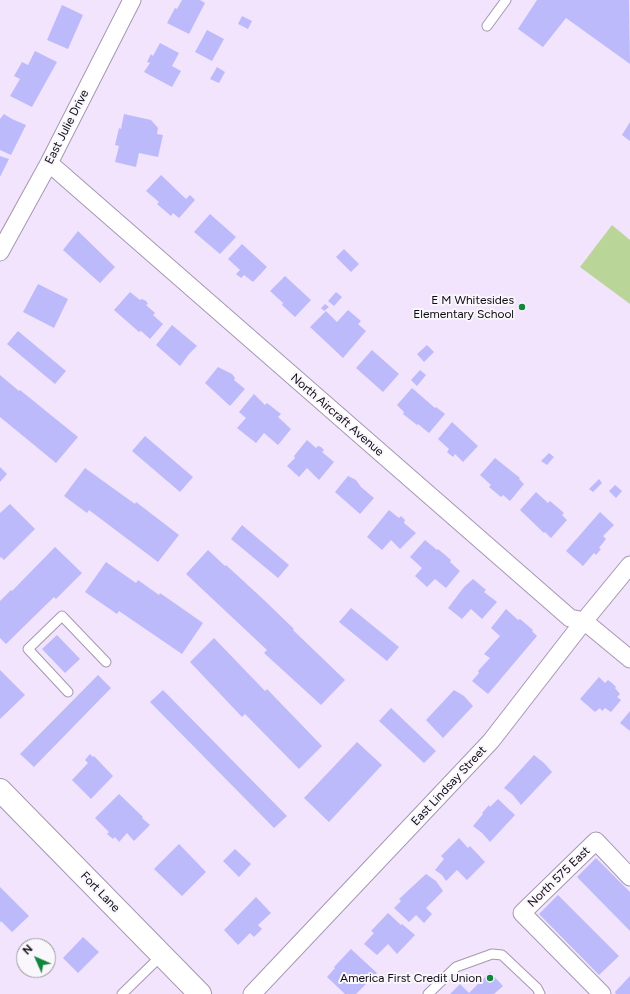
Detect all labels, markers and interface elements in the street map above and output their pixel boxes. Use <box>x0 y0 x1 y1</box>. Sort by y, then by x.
street label: East Julie Drive <box>42 87 92 167</box>
place label: E M Whitesides Elementary School <box>413 293 514 321</box>
marker: E M Whitesides Elementary School <box>517 302 527 312</box>
street label: North Aircraft Avenue <box>288 371 386 459</box>
street label: East Lindsay Street <box>408 743 490 829</box>
street label: North 575 East <box>525 844 593 910</box>
street label: Fort Lane <box>77 869 123 915</box>
north arrow <box>16 938 56 978</box>
text: N <box>20 942 35 957</box>
place label: America First Credit Union <box>340 971 482 985</box>
marker: America First Credit Union <box>485 973 495 983</box>

